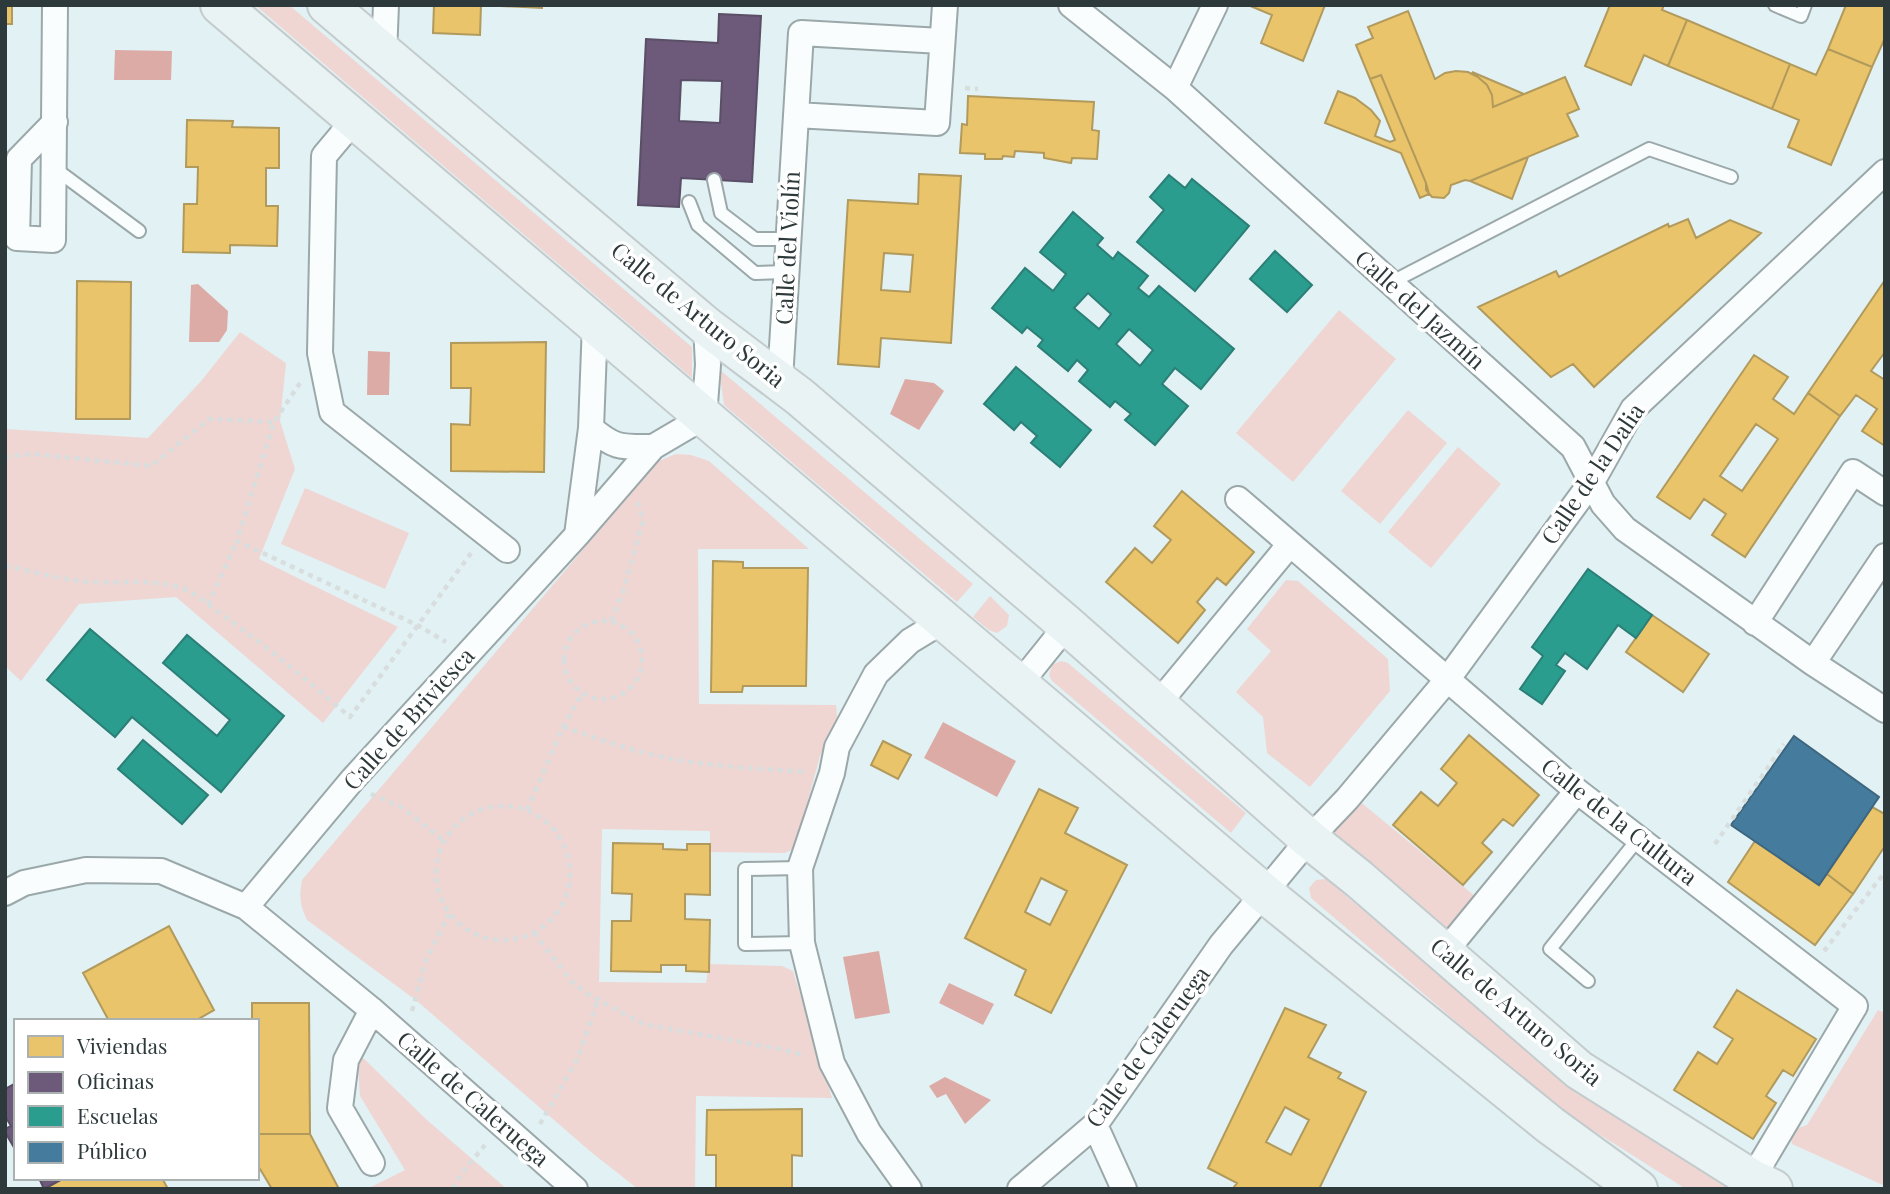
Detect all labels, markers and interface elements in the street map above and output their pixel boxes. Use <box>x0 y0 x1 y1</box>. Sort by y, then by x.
street label: Calle del Violín <box>767 170 806 326</box>
street label: Calle de Arturo Soria <box>606 234 793 394</box>
street label: Calle del Jazmín <box>1349 242 1493 376</box>
street label: Calle de la Dalia <box>1533 396 1651 550</box>
street label: Calle de Briviesca <box>335 640 481 796</box>
street label: Calle de la Cultura <box>1535 750 1705 892</box>
street label: Calle de Arturo Soria <box>1425 930 1610 1092</box>
street label: Calle de Caleruega <box>1078 959 1216 1133</box>
legend <box>14 1019 259 1180</box>
street label: Calle de Caleruega <box>391 1023 557 1173</box>
text: Viviendas <box>76 1031 167 1059</box>
text: Oficinas <box>77 1066 154 1094</box>
text: Escuelas <box>77 1101 158 1129</box>
text: Público <box>77 1136 147 1164</box>

